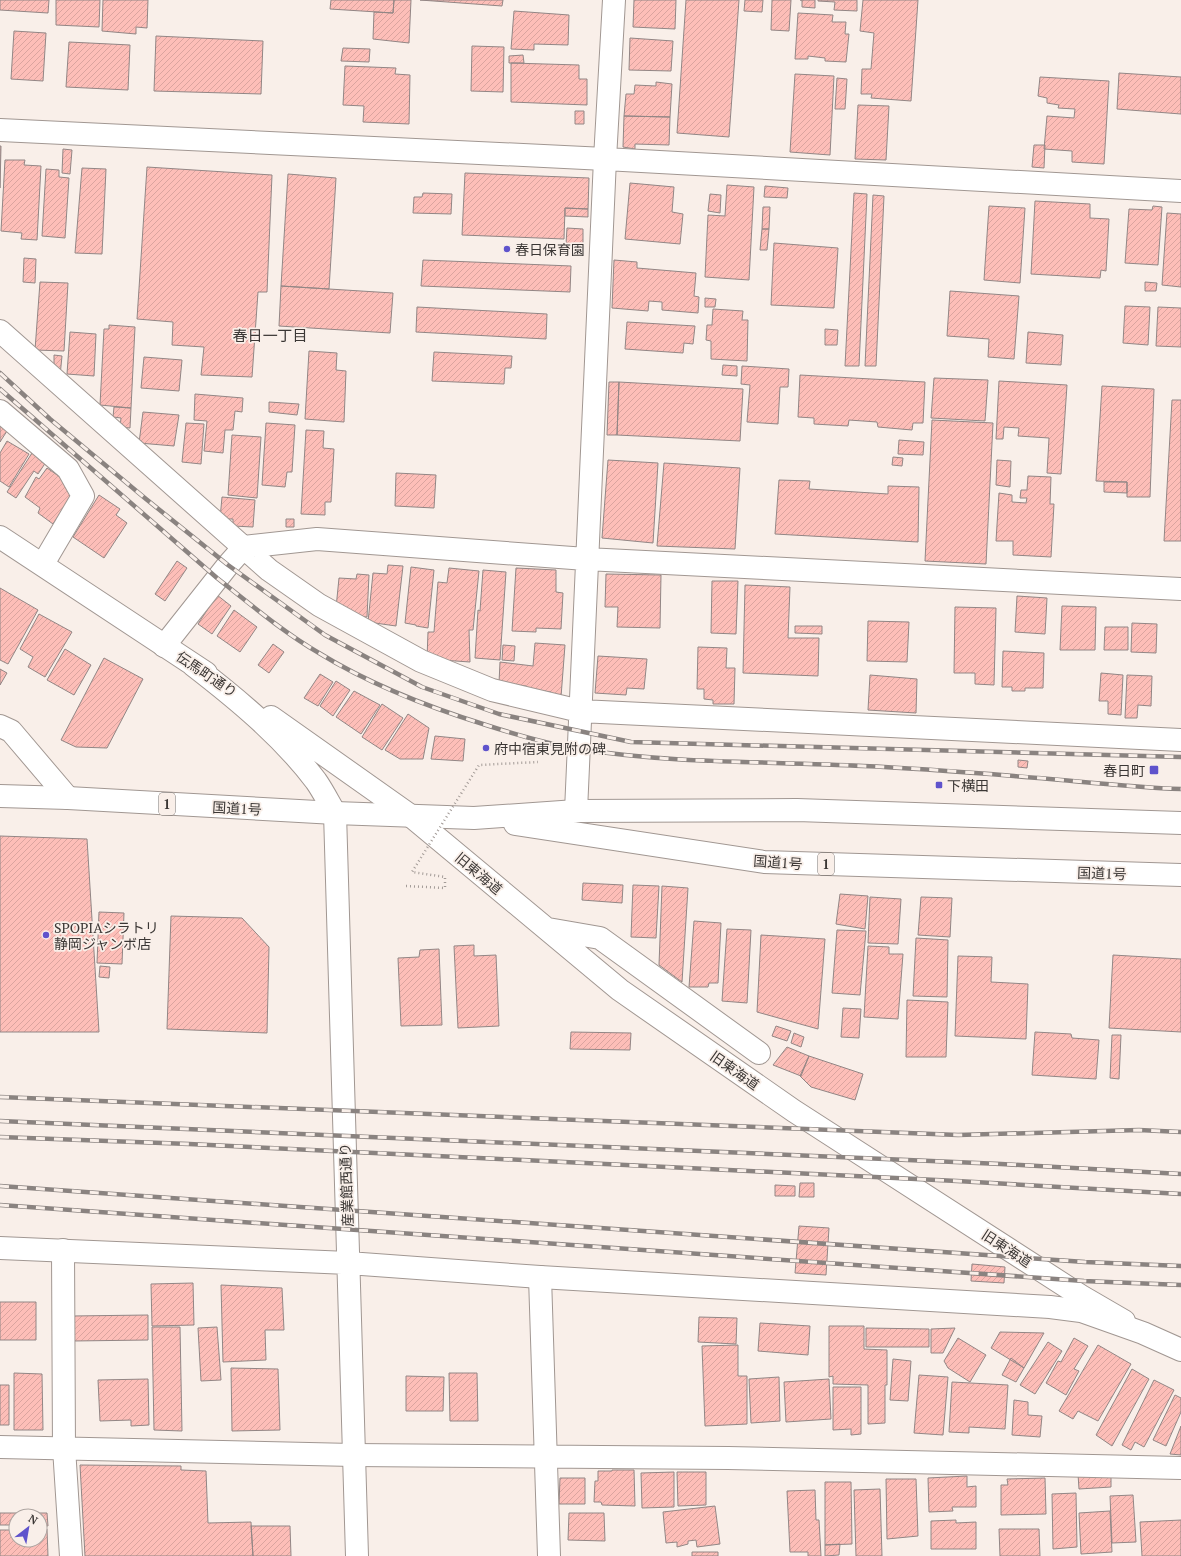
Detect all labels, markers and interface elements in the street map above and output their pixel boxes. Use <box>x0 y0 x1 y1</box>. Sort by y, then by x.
place label: 春日保育園 <box>515 240 585 259</box>
marker: 春日保育園 <box>502 244 512 254</box>
district label: 春日一丁目 <box>232 325 308 345</box>
street label: 伝馬町通り <box>173 647 241 701</box>
place label: 府中宿東見附の碑 <box>494 739 606 758</box>
marker: 府中宿東見附の碑 <box>481 743 491 753</box>
place label: 春日町 <box>1103 761 1145 780</box>
marker: 春日町 <box>1148 764 1160 776</box>
place label: 下横田 <box>947 776 989 795</box>
marker: 下横田 <box>934 780 944 790</box>
road number: 1 <box>159 793 175 815</box>
street label: 国道1号 <box>212 797 262 819</box>
street label: 旧東海道 <box>451 848 507 898</box>
street label: 国道1号 <box>753 851 803 873</box>
road number: 1 <box>818 853 834 875</box>
street label: 国道1号 <box>1077 863 1127 883</box>
place label: SPOPIAシラトリ 静岡ジャンボ店 <box>54 918 159 953</box>
marker: SPOPIAシラトリ 静岡ジャンボ店 <box>41 930 51 940</box>
street label: 旧東海道 <box>707 1046 763 1094</box>
street label: 産業館西通り <box>335 1143 357 1227</box>
street label: 旧東海道 <box>978 1225 1036 1271</box>
north arrow <box>8 1508 48 1548</box>
text: N <box>26 1511 41 1528</box>

